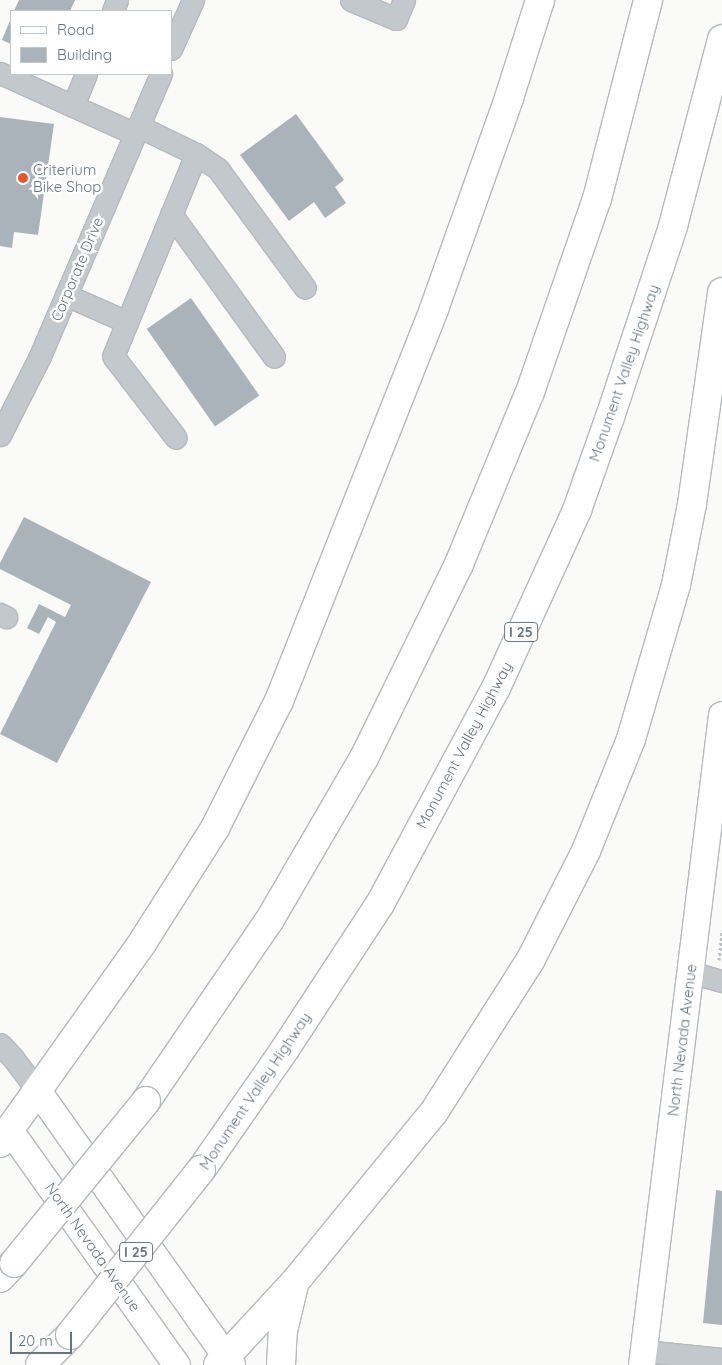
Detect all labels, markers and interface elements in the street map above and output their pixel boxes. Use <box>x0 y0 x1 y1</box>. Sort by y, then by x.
legend <box>10 10 172 75</box>
text: Road <box>57 20 94 39</box>
text: Building <box>57 45 112 64</box>
place label: Criterium Bike Shop <box>33 160 101 195</box>
marker: Criterium Bike Shop <box>17 172 29 184</box>
street label: Corporate Drive <box>47 214 107 324</box>
street label: Monument Valley Highway <box>585 282 663 464</box>
road number: I 25 <box>504 620 538 644</box>
street label: Monument Valley Highway <box>412 659 516 831</box>
street label: North Nevada Avenue <box>664 963 700 1117</box>
street label: Monument Valley Highway <box>195 1009 315 1173</box>
street label: North Nevada Avenue <box>42 1179 144 1315</box>
road number: I 25 <box>118 1240 154 1264</box>
scale bar <box>12 1322 75 1354</box>
text: 20 m <box>18 1331 53 1350</box>

